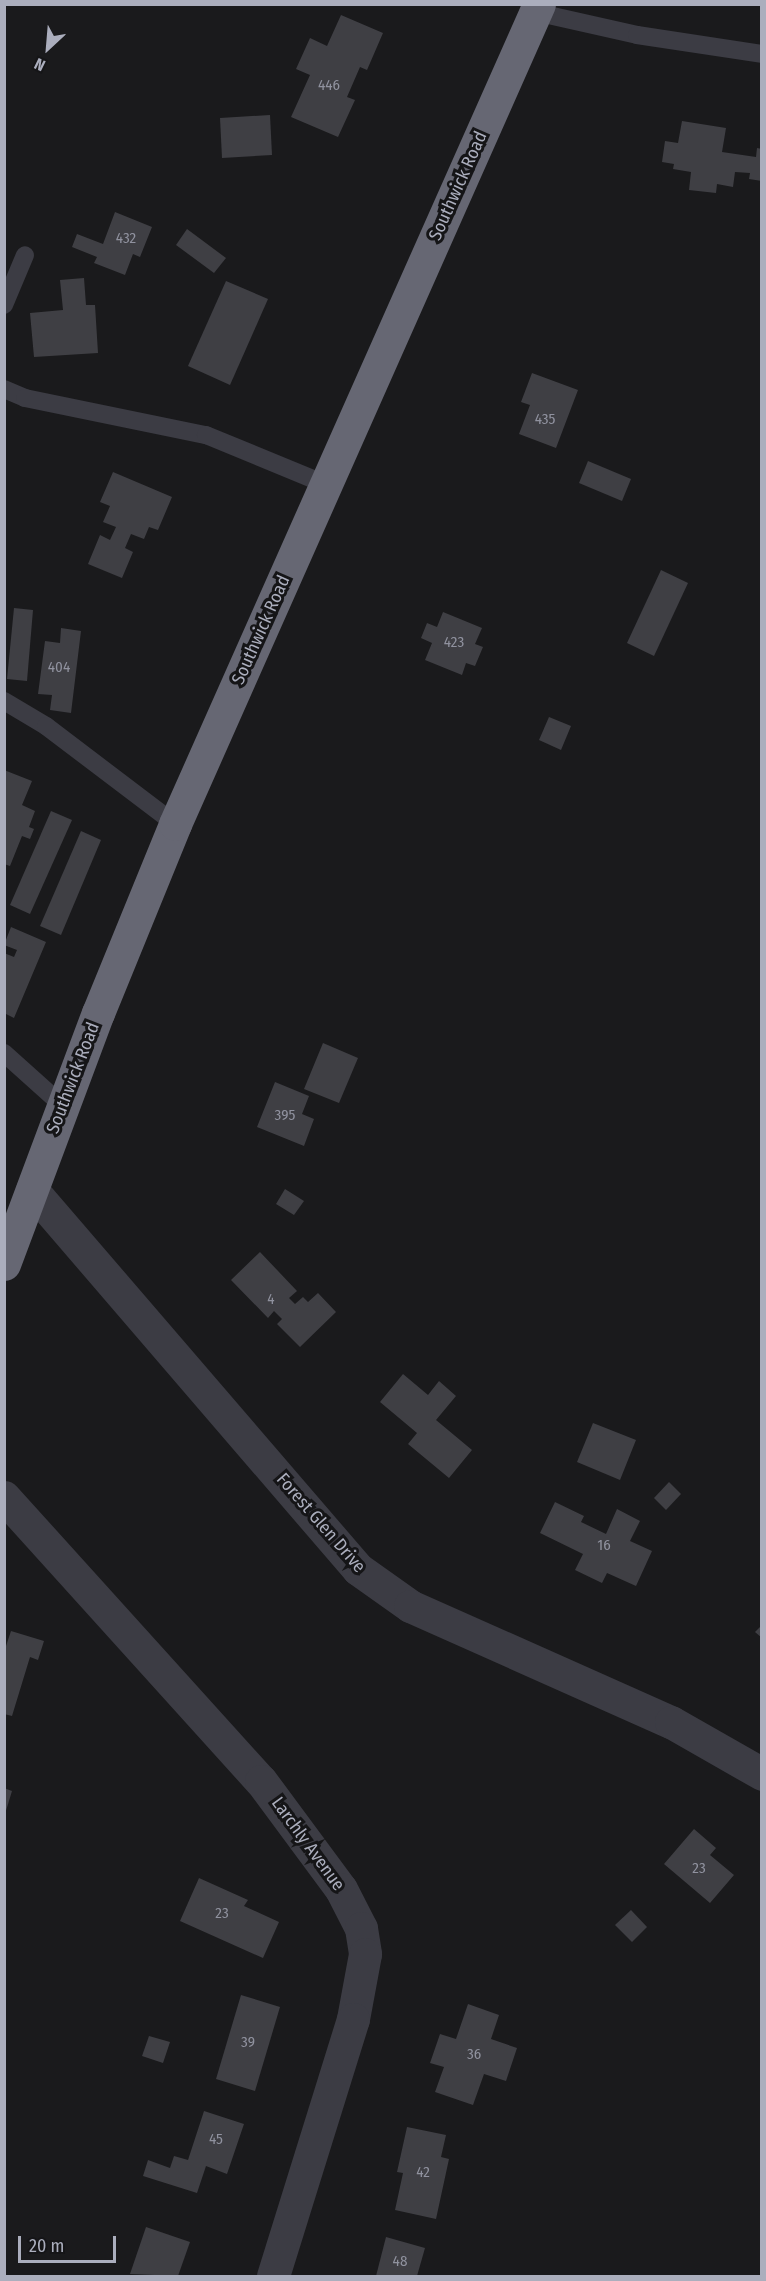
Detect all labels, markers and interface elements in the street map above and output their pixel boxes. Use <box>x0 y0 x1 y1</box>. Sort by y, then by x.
north arrow <box>18 18 78 78</box>
text: N <box>31 54 48 75</box>
house number: 446 <box>318 77 340 95</box>
street label: Southwick Road <box>424 128 492 244</box>
house number: 432 <box>116 230 136 248</box>
house number: 435 <box>535 411 555 429</box>
street label: Southwick Road <box>227 572 295 688</box>
house number: 423 <box>444 634 464 652</box>
house number: 404 <box>48 659 70 677</box>
street label: Southwick Road <box>42 1019 104 1137</box>
house number: 395 <box>275 1107 295 1125</box>
house number: 4 <box>267 1291 275 1309</box>
street label: Forest Glen Drive <box>272 1469 370 1577</box>
house number: 16 <box>597 1537 611 1555</box>
street label: Larchly Avenue <box>267 1793 349 1895</box>
house number: 23 <box>692 1860 706 1878</box>
house number: 23 <box>215 1905 229 1923</box>
house number: 39 <box>241 2034 255 2052</box>
house number: 36 <box>467 2046 481 2064</box>
house number: 45 <box>209 2131 223 2149</box>
house number: 42 <box>416 2164 430 2182</box>
scale bar <box>21 2224 118 2262</box>
text: 20 m <box>29 2235 64 2257</box>
house number: 48 <box>393 2253 407 2271</box>

